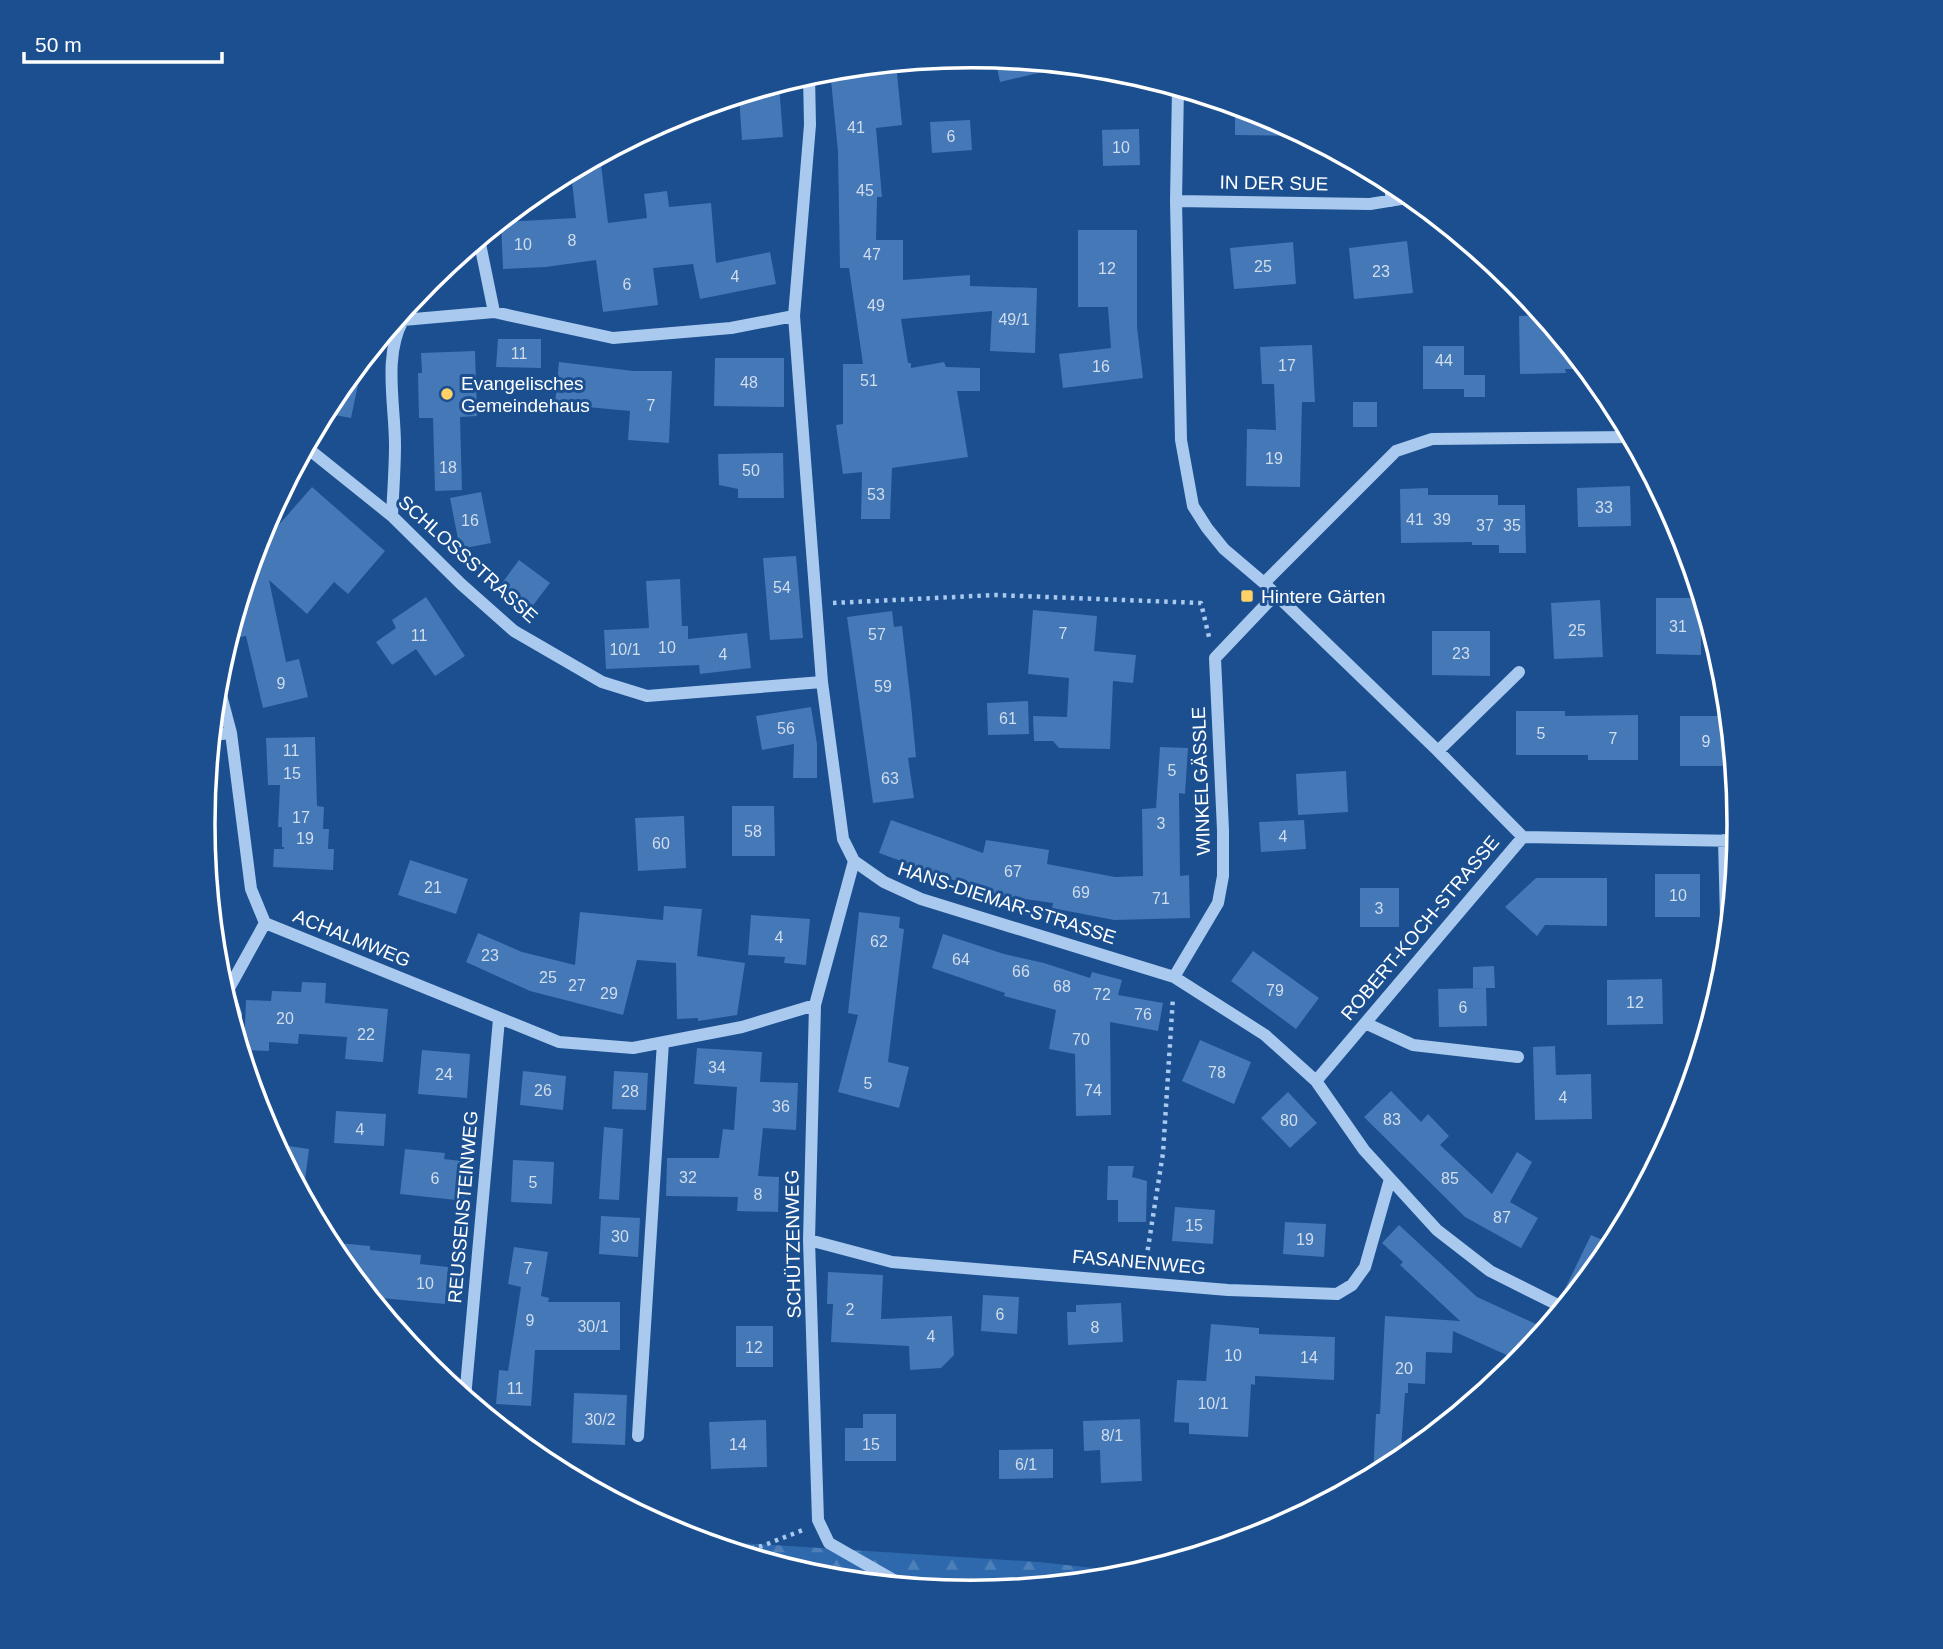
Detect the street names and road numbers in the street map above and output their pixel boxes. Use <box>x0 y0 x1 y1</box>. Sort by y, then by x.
street label: IN DER SUE <box>1219 172 1329 194</box>
street label: SCHLOSSSTRASSE <box>394 491 542 627</box>
street label: WINKELGÄSSLE <box>1188 706 1214 856</box>
street label: ROBERT-KOCH-STRASSE <box>1337 832 1503 1024</box>
street label: HANS-DIEMAR-STRASSE <box>895 858 1119 948</box>
street label: ACHALMWEG <box>290 905 414 971</box>
street label: REUSSENSTEINWEG <box>444 1110 482 1304</box>
street label: SCHÜTZENWEG <box>781 1169 805 1319</box>
street label: FASANENWEG <box>1071 1246 1207 1278</box>

